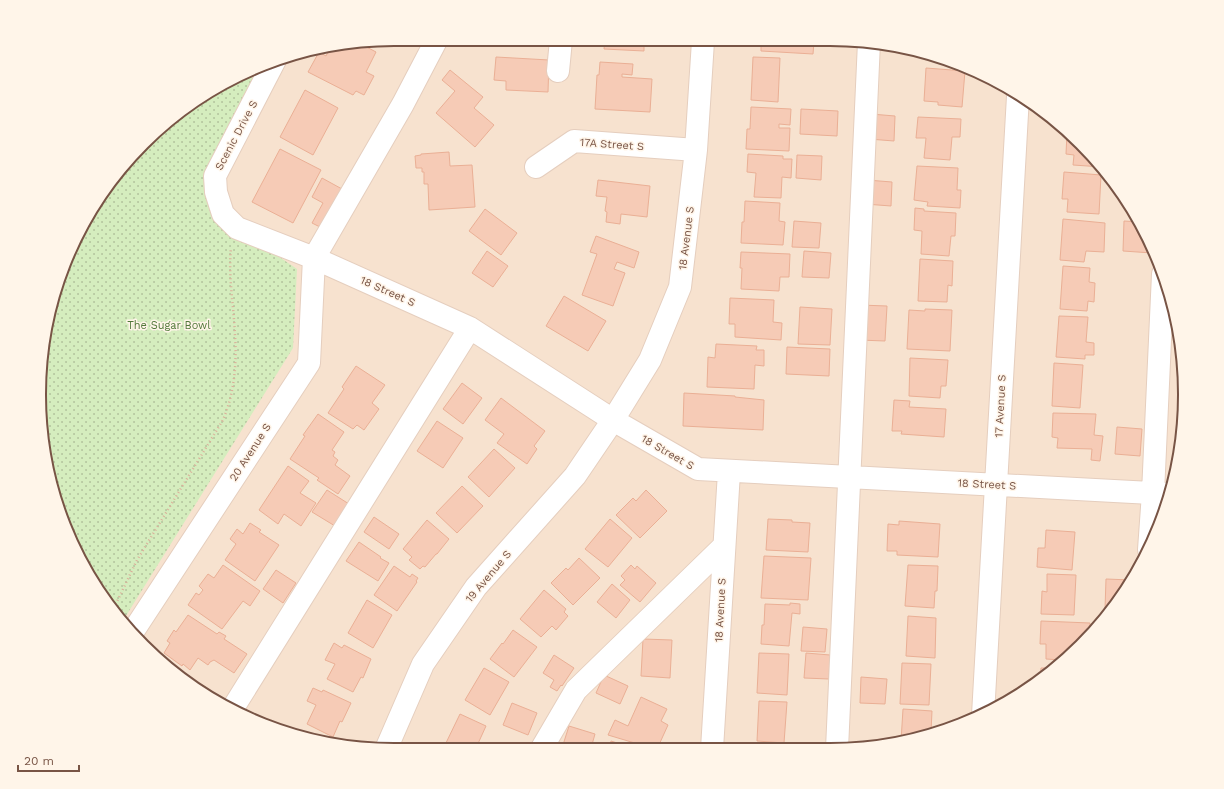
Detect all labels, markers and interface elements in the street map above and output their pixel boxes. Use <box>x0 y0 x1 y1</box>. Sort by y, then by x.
street label: Scenic Drive S <box>213 98 260 172</box>
street label: 17A Street S <box>579 136 645 153</box>
street label: 18 Avenue S <box>676 205 697 271</box>
street label: 18 Street S <box>358 274 417 309</box>
park label: The Sugar Bowl <box>127 319 211 332</box>
street label: 17 Avenue S <box>992 374 1009 438</box>
street label: 20 Avenue S <box>227 421 274 484</box>
street label: 18 Street S <box>639 432 696 473</box>
street label: 18 Street S <box>957 476 1017 493</box>
street label: 19 Avenue S <box>463 548 514 605</box>
street label: 18 Avenue S <box>712 578 729 642</box>
scale bar <box>18 747 79 773</box>
text: 20 m <box>24 754 54 768</box>

